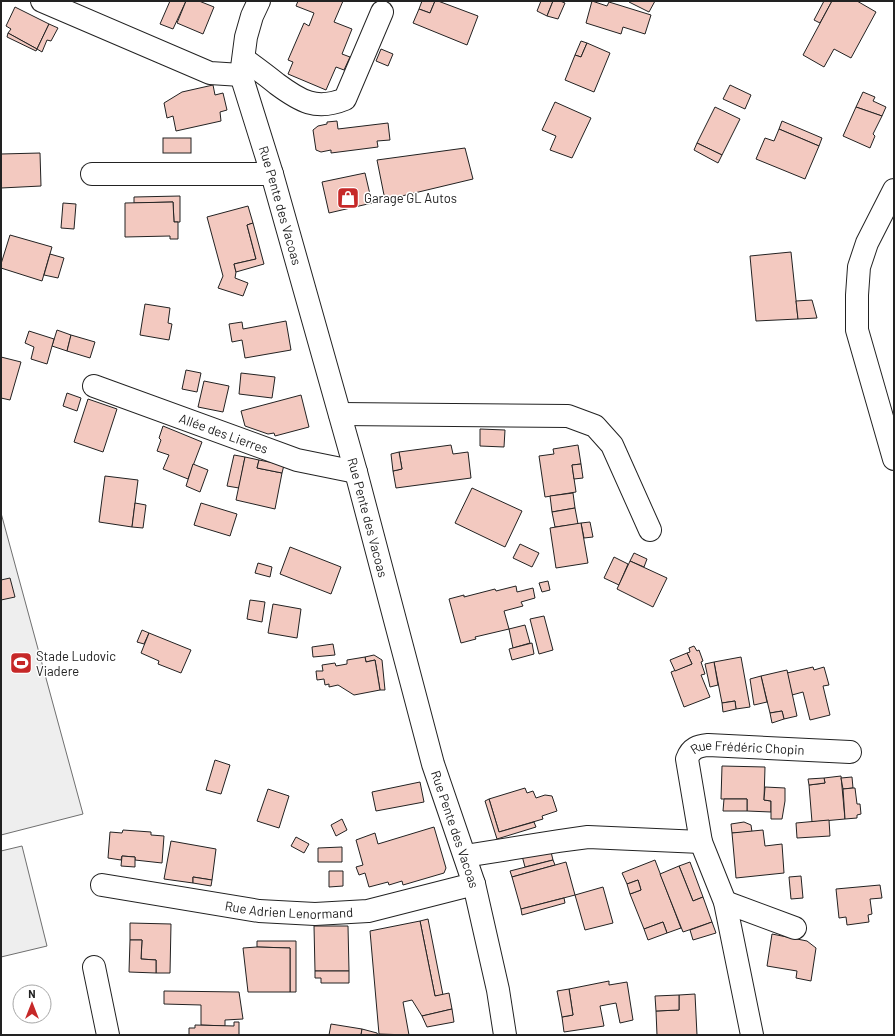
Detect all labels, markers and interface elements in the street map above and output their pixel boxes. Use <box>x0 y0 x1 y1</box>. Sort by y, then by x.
street label: Rue Pente des Vacoas <box>256 144 305 267</box>
shop icon: Garage GL Autos <box>335 185 361 211</box>
place label: Garage GL Autos <box>364 190 457 206</box>
street label: Allée des Lierres <box>177 410 270 457</box>
street label: Rue Pente des Vacoas <box>344 456 391 579</box>
place label: Stade Ludovic Viadere <box>36 648 116 679</box>
sports icon: Stade Ludovic Viadere <box>8 650 34 676</box>
street label: Rue Frédéric Chopin <box>687 737 805 758</box>
street label: Rue Pente des Vacoas <box>428 768 483 889</box>
street label: Rue Adrien Lenormand <box>224 897 353 922</box>
north arrow <box>12 984 52 1024</box>
text: N <box>28 987 36 1000</box>

